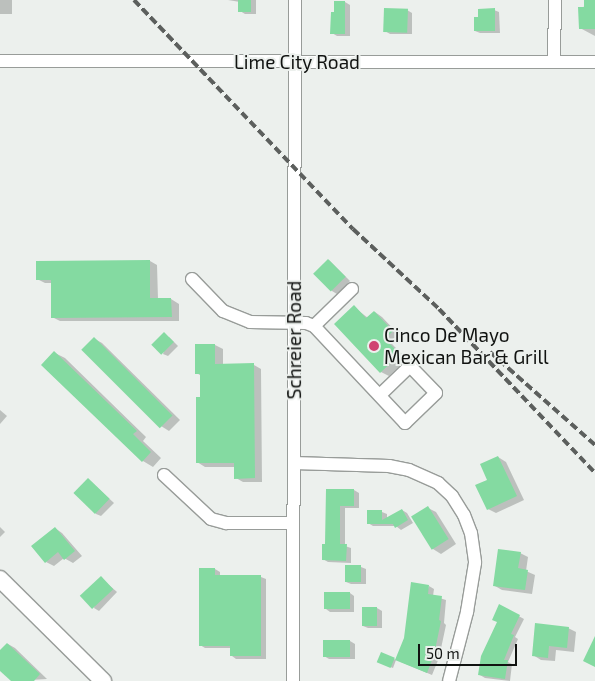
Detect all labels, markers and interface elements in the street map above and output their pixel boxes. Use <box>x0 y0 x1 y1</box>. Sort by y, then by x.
street label: Lime City Road <box>234 51 360 73</box>
street label: Schreier Road <box>283 280 305 400</box>
place label: Cinco De Mayo Mexican Bar & Grill <box>384 324 549 368</box>
marker: Cinco De Mayo Mexican Bar & Grill <box>368 340 380 352</box>
scale bar <box>420 634 519 666</box>
text: 50 m <box>426 644 460 662</box>

